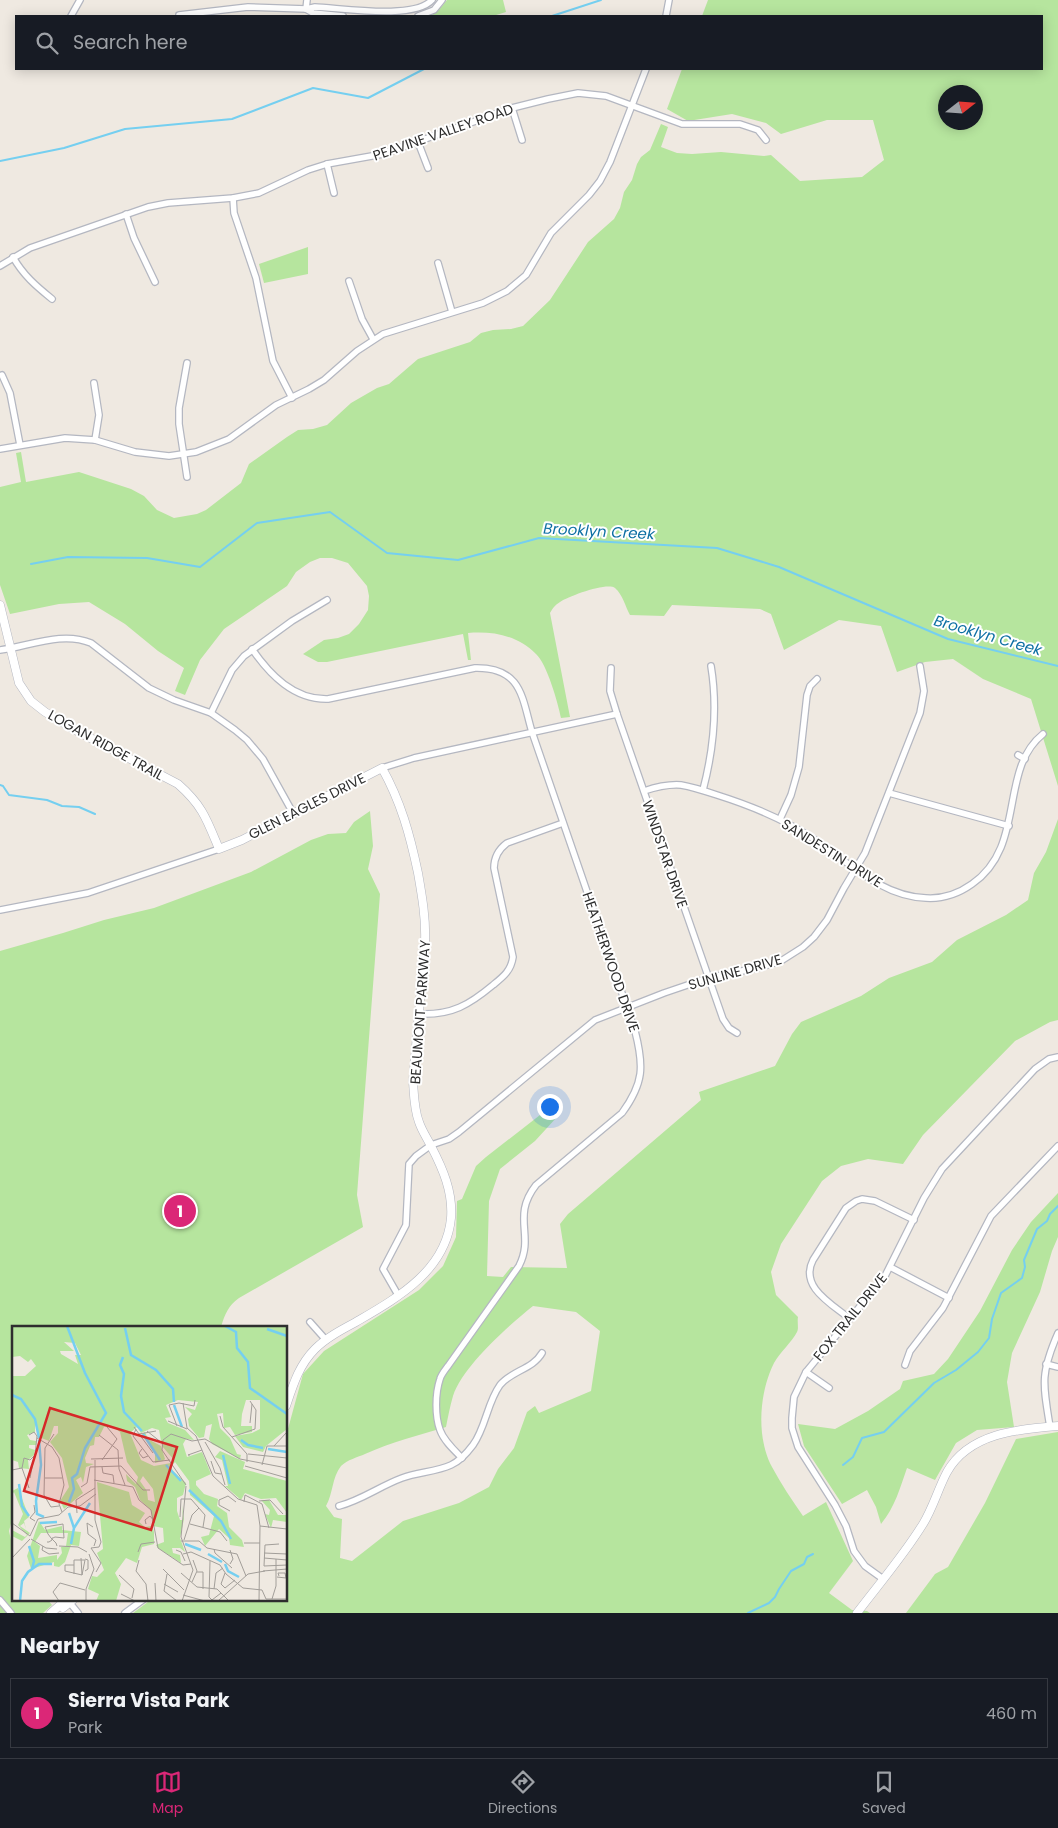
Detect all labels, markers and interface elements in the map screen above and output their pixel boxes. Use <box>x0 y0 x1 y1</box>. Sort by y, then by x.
search box <box>15 15 1043 70</box>
icon: search <box>33 29 61 57</box>
text: Search here <box>73 29 187 56</box>
north arrow <box>938 85 983 130</box>
street label: PEAVINE VALLEY ROAD <box>370 99 516 165</box>
water label: Brooklyn Creek <box>543 518 656 544</box>
water label: Brooklyn Creek <box>932 610 1046 661</box>
street label: LOGAN RIDGE TRAIL <box>44 705 168 785</box>
street label: GLEN EAGLES DRIVE <box>245 768 369 844</box>
street label: WINDSTAR DRIVE <box>637 797 693 911</box>
street label: SANDESTIN DRIVE <box>778 814 886 892</box>
street label: HEATHERWOOD DRIVE <box>578 889 644 1035</box>
street label: BEAUMONT PARKWAY <box>405 939 435 1085</box>
street label: SUNLINE DRIVE <box>686 949 784 995</box>
your location <box>537 1094 563 1120</box>
pin: 1 <box>164 1192 196 1230</box>
street label: FOX TRAIL DRIVE <box>808 1269 892 1365</box>
inset map <box>12 1326 288 1600</box>
text: Nearby <box>20 1631 100 1660</box>
text: Sierra Vista Park <box>68 1687 230 1714</box>
text: 1 <box>34 1702 40 1725</box>
text: 460 m <box>986 1702 1037 1725</box>
text: Park <box>68 1716 102 1739</box>
tab: Map <box>152 1768 183 1819</box>
tab: Directions <box>488 1768 557 1819</box>
tab: Saved <box>862 1768 906 1819</box>

